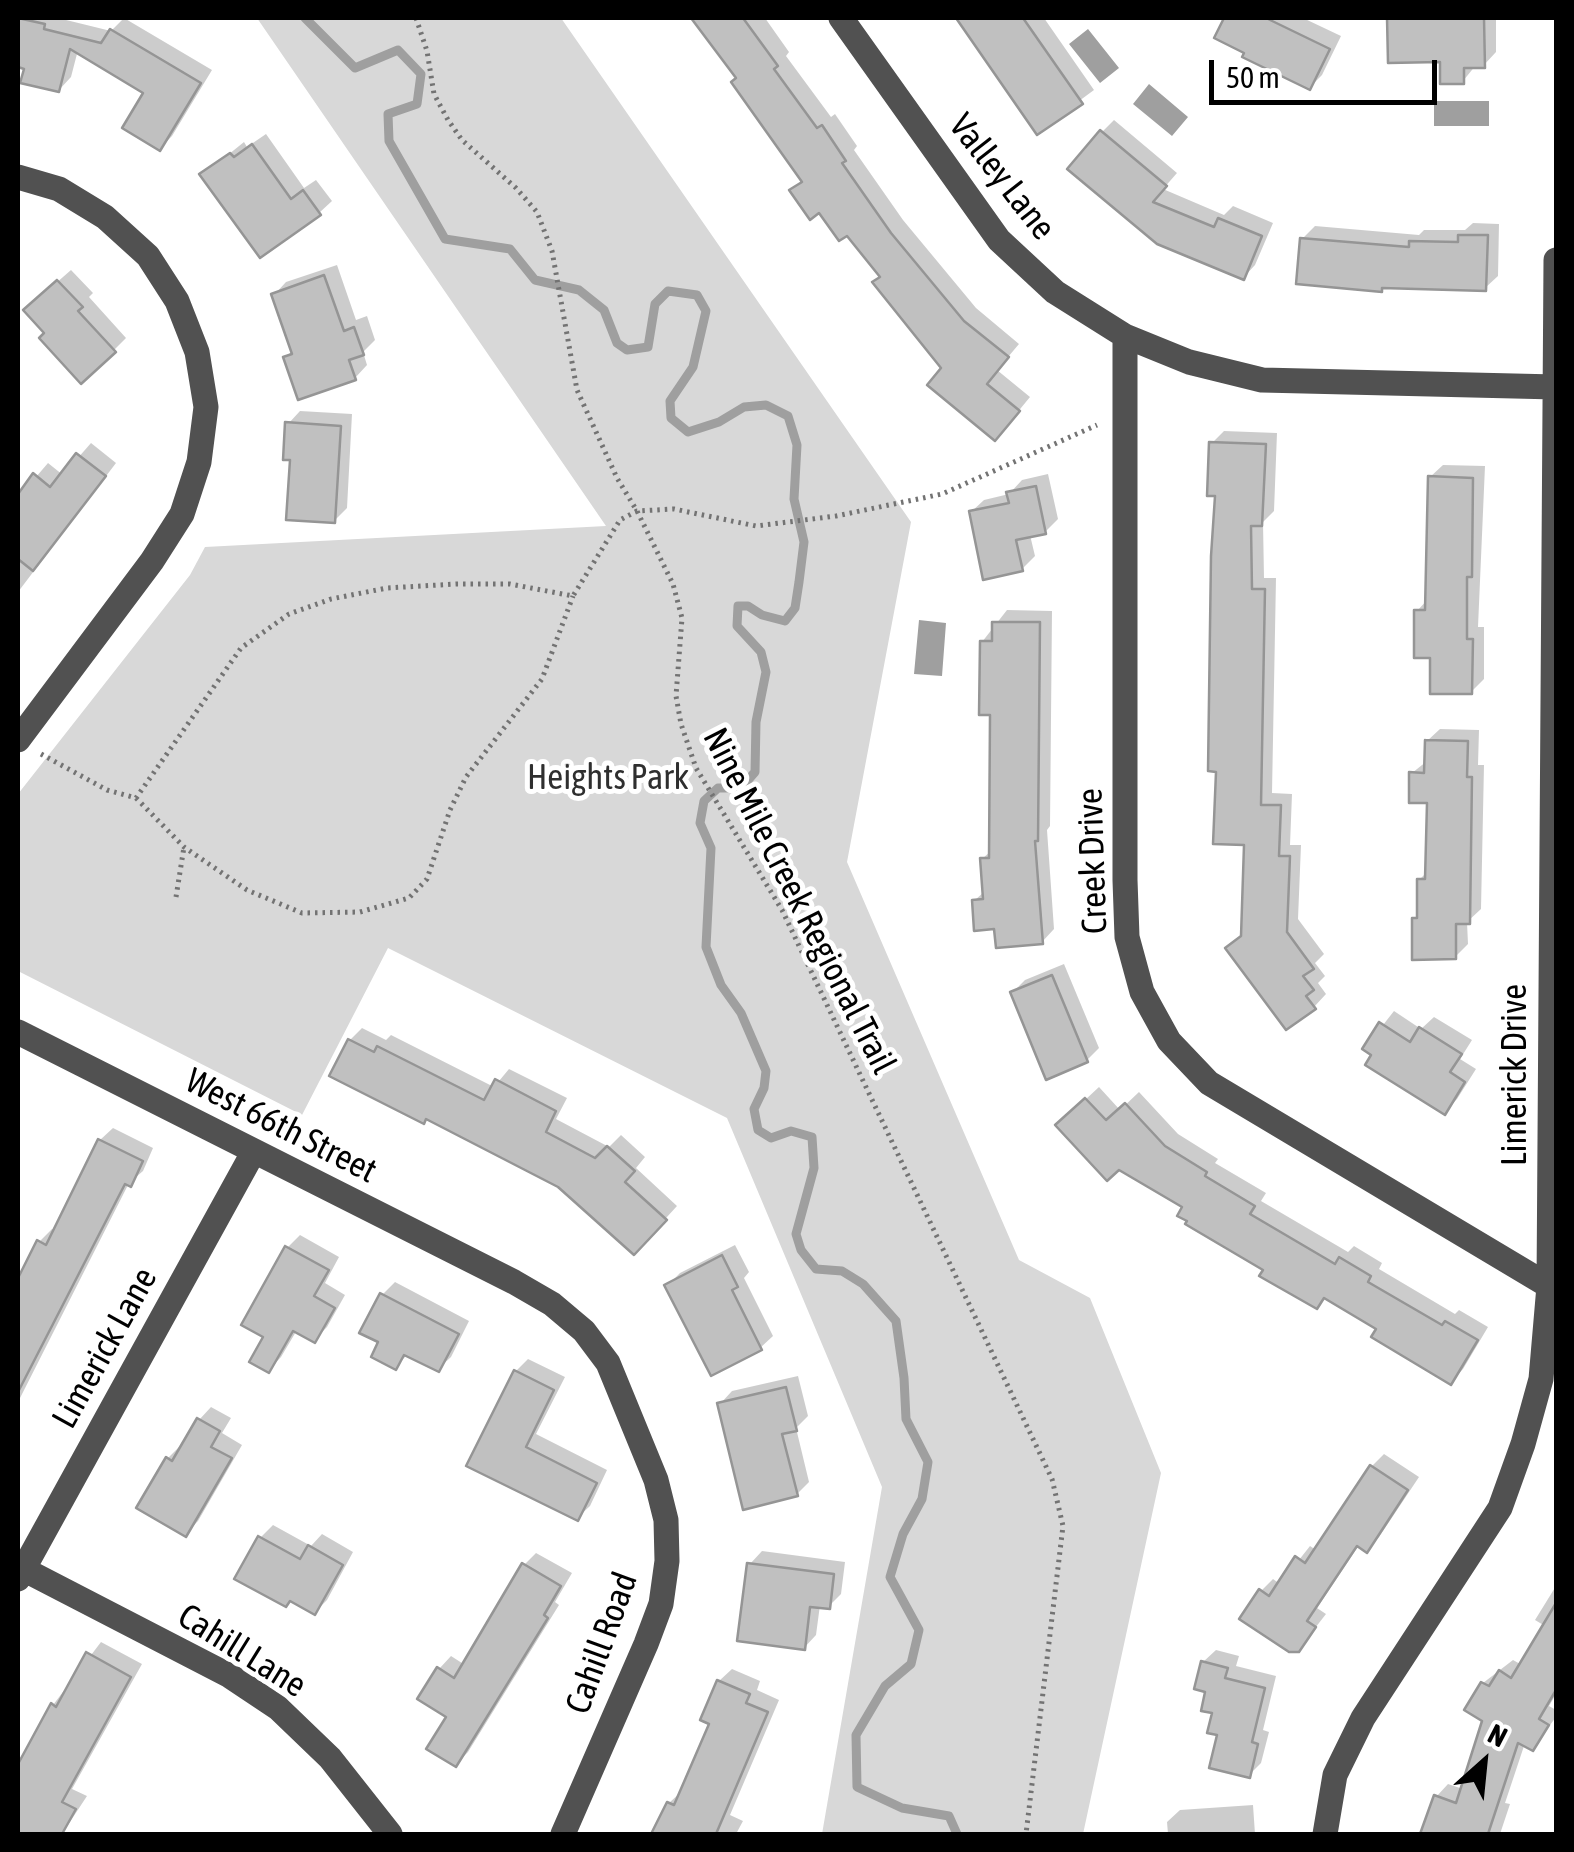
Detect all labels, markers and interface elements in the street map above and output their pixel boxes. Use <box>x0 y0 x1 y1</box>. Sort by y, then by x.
scale bar <box>1214 40 1442 102</box>
text: 50 m <box>1226 60 1280 94</box>
street label: Valley Lane <box>940 106 1064 248</box>
street label: Nine Mile Creek Regional Trail <box>694 721 904 1081</box>
park label: Heights Park <box>527 757 689 799</box>
street label: Creek Drive <box>1069 787 1117 935</box>
street label: Limerick Drive <box>1494 984 1536 1166</box>
street label: West 66th Street <box>178 1060 384 1192</box>
street label: Limerick Lane <box>44 1260 166 1436</box>
street label: Cahill Road <box>557 1567 647 1719</box>
street label: Cahill Lane <box>170 1595 314 1707</box>
north arrow <box>1434 1712 1534 1812</box>
text: N <box>1483 1717 1512 1753</box>

